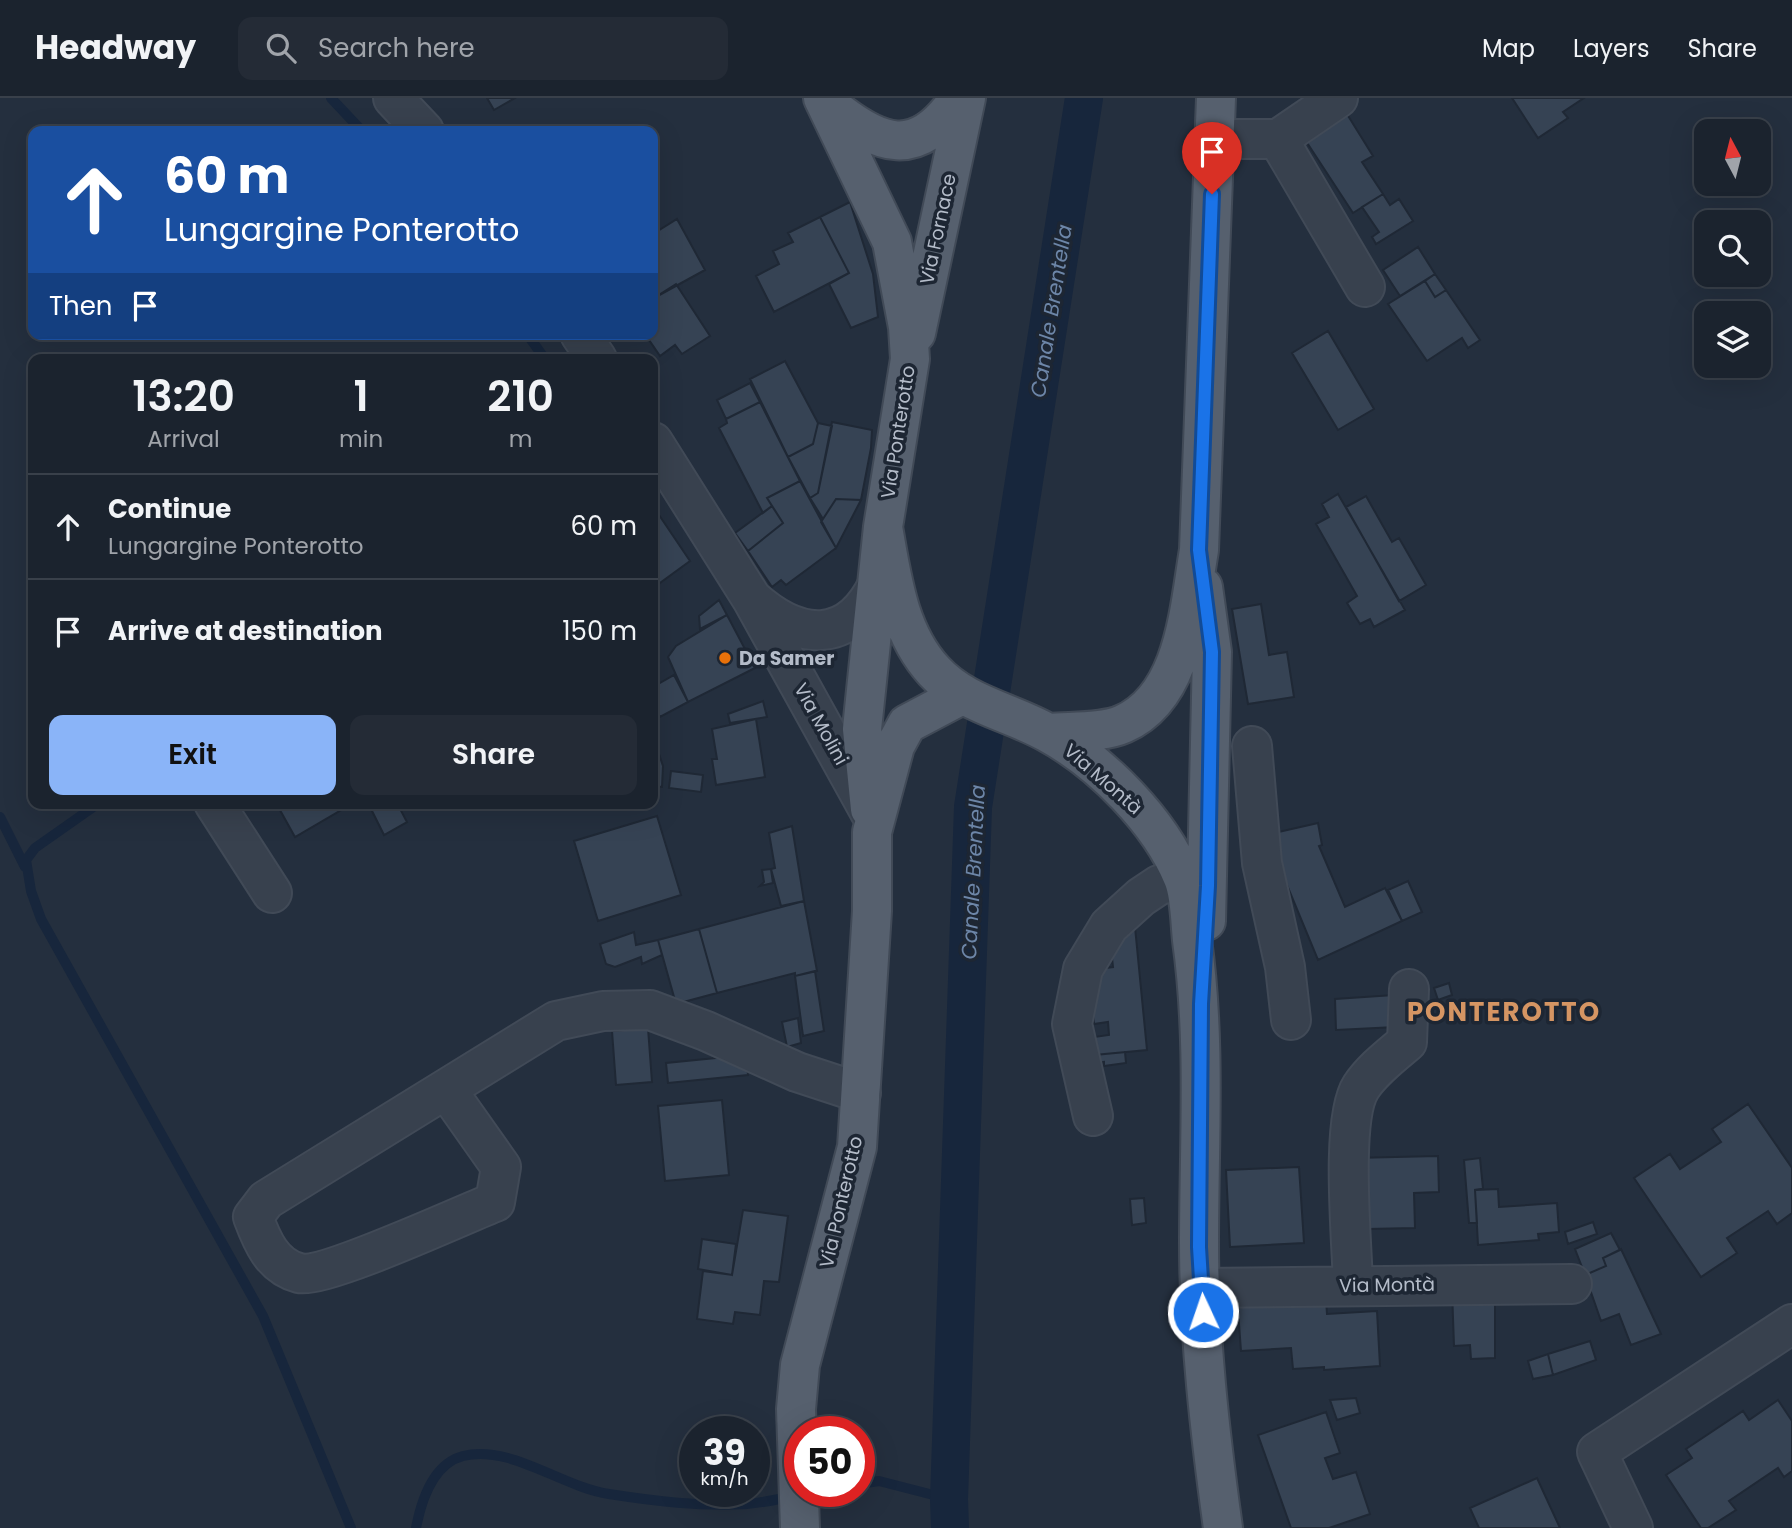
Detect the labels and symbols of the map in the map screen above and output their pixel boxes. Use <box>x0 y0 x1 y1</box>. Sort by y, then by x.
north arrow <box>1694 119 1771 196</box>
pin <box>1182 122 1242 194</box>
street label: Via Fornace <box>913 171 963 287</box>
water label: Canale Brentella <box>1023 222 1079 400</box>
street label: Via Ponterotto <box>874 363 922 501</box>
place label: Da Samer <box>739 645 834 672</box>
marker: Da Samer <box>717 650 733 666</box>
street label: Via Molini <box>787 678 855 770</box>
street label: Via Montà <box>1058 737 1148 821</box>
water label: Canale Brentella <box>954 784 992 960</box>
district label: PONTEROTTO <box>1407 994 1601 1030</box>
street label: Via Ponterotto <box>813 1133 869 1271</box>
street label: Via Montà <box>1339 1271 1435 1299</box>
position arrow <box>1166 1275 1240 1349</box>
speed limit sign: 50 <box>784 1416 875 1507</box>

